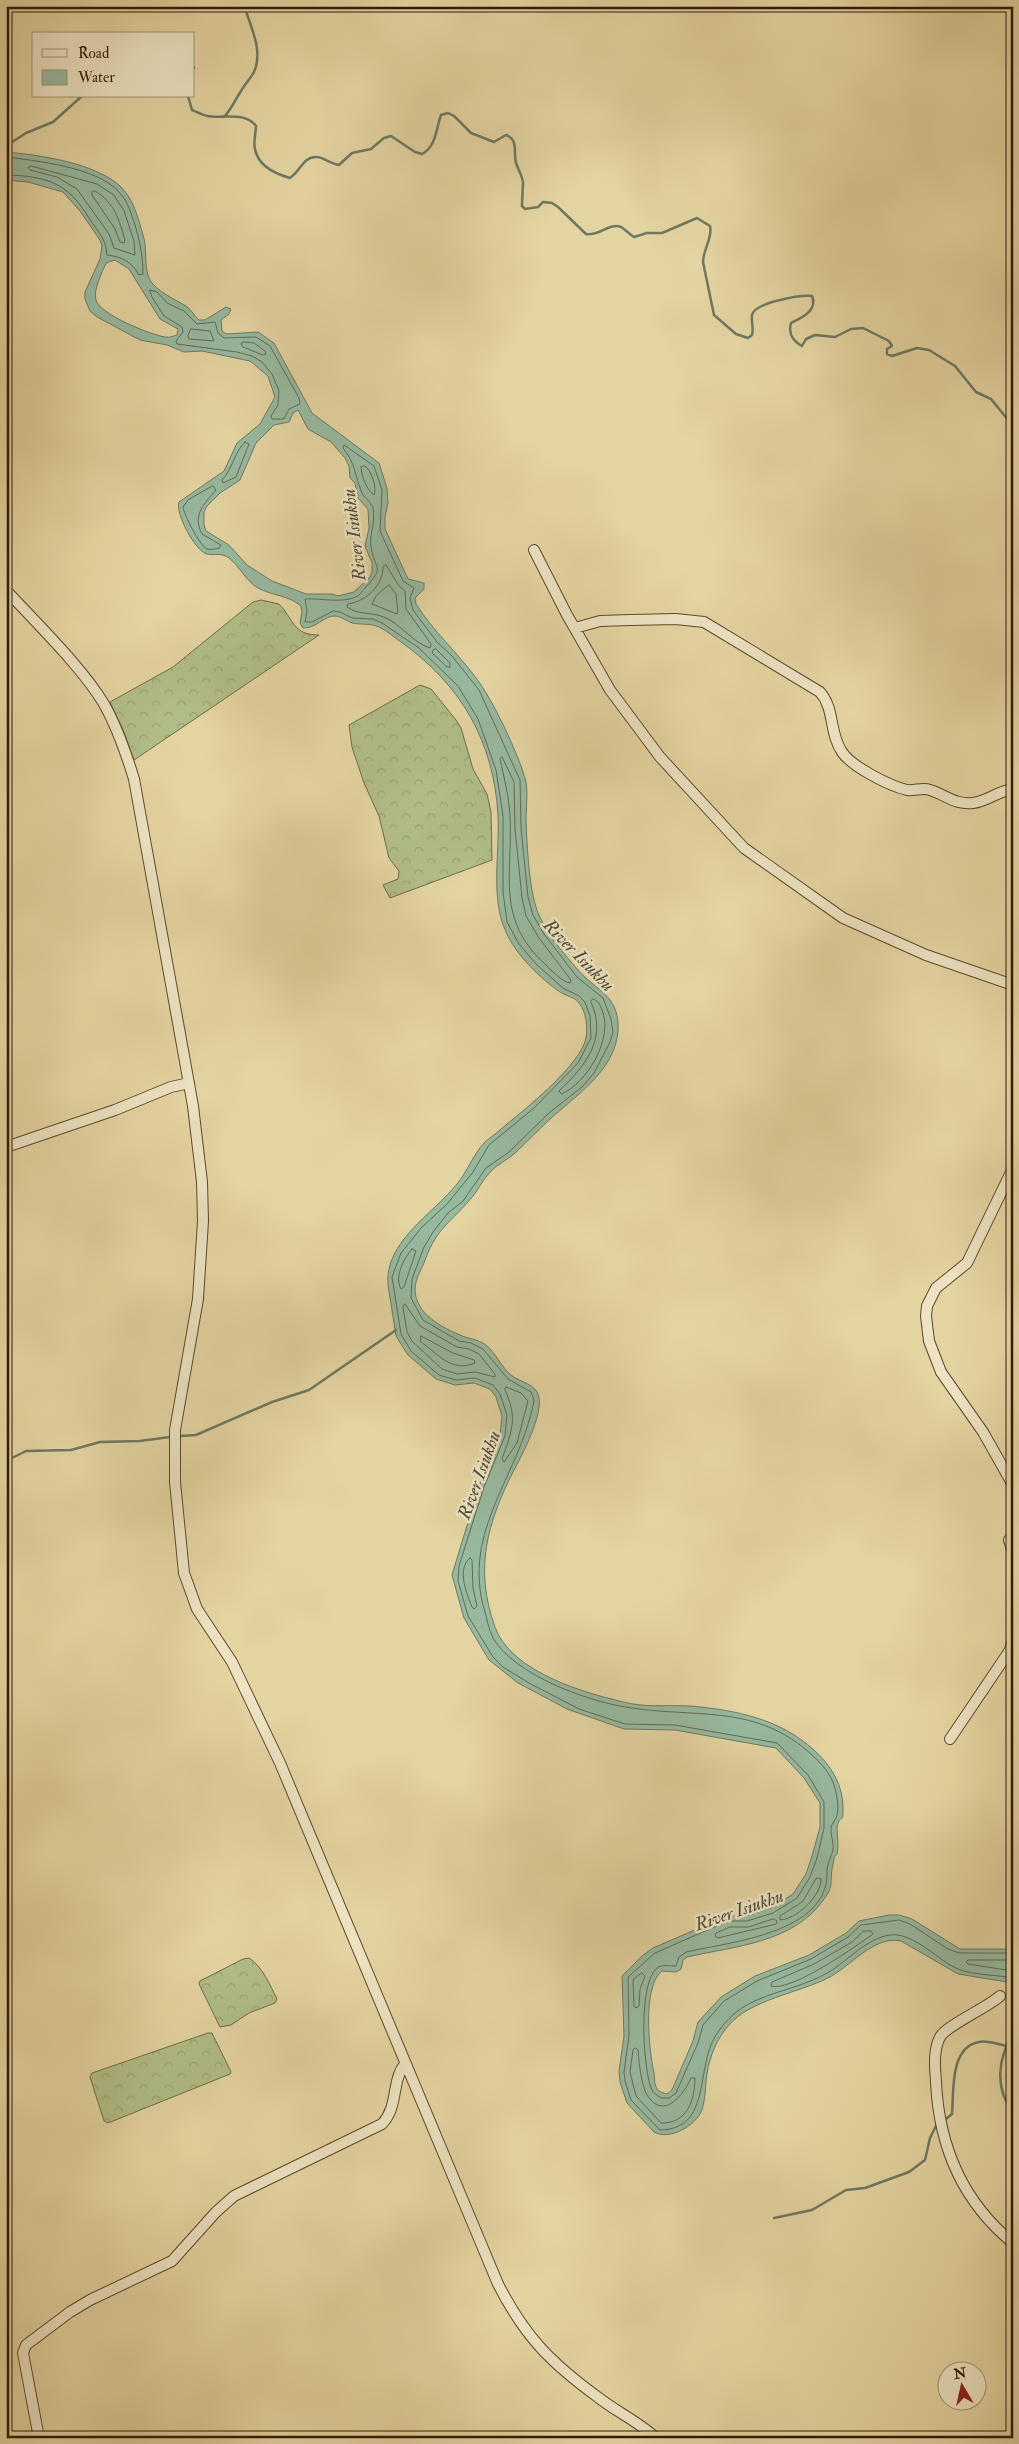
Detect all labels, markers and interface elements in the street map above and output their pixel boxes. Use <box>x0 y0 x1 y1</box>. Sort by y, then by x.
legend <box>32 32 195 98</box>
text: Road <box>78 44 110 63</box>
text: Water <box>77 68 115 87</box>
water label: River Isiukhu <box>337 487 372 583</box>
water label: River Isiukhu <box>538 913 619 997</box>
water label: River Isiukhu <box>452 1427 506 1524</box>
water label: River Isiukhu <box>691 1884 787 1937</box>
north arrow <box>936 2362 986 2412</box>
text: N <box>952 2364 968 2383</box>

